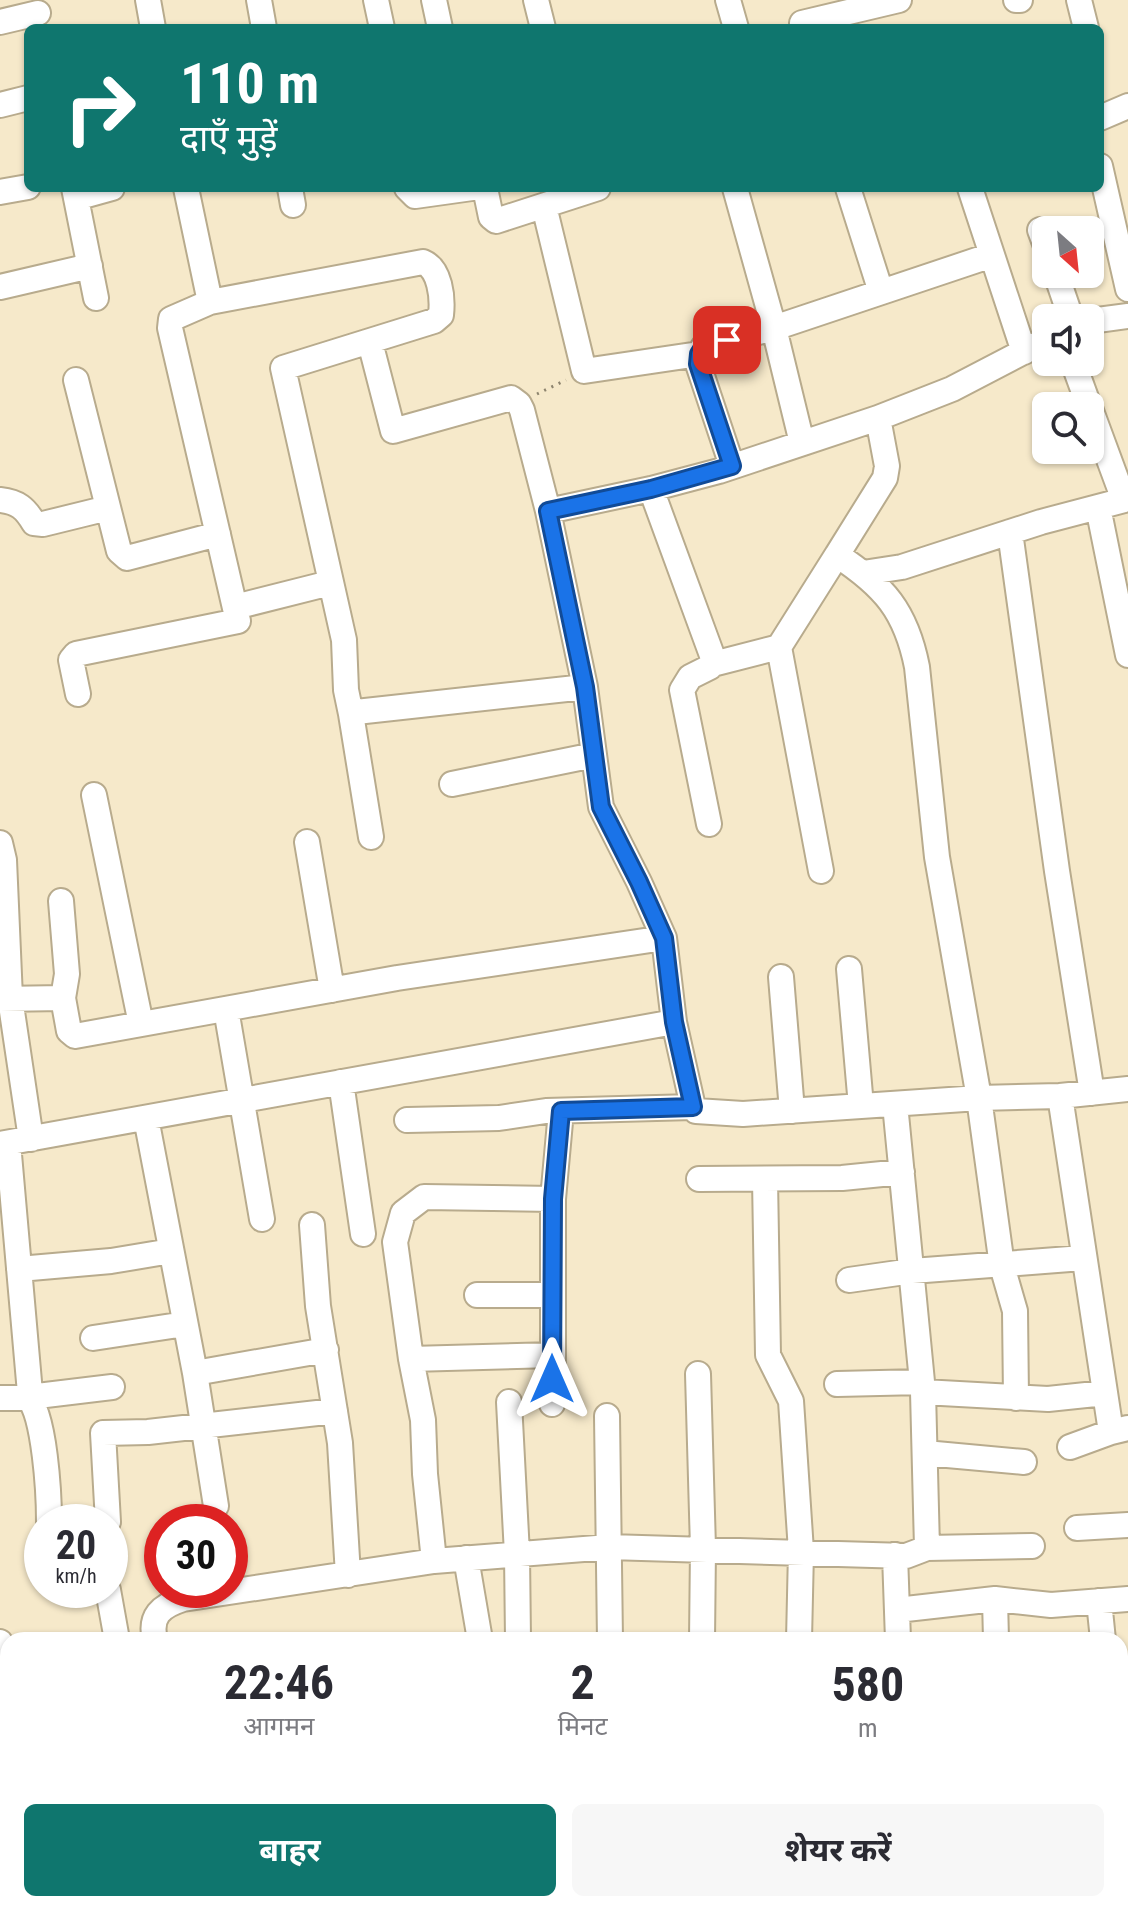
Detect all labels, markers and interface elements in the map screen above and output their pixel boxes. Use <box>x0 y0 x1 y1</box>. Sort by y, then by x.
text: 110 m <box>180 51 319 117</box>
icon: right <box>48 56 152 160</box>
text: दाएँ मुड़ें <box>180 118 277 160</box>
north arrow <box>1032 216 1104 288</box>
map controls <box>1032 216 1104 464</box>
button: sound <box>1032 304 1104 376</box>
pin <box>693 306 761 374</box>
icon: arrive <box>705 318 749 362</box>
button: search <box>1032 392 1104 464</box>
position arrow <box>510 1337 594 1421</box>
speed limit sign: 30 <box>144 1504 248 1608</box>
text: 20 <box>56 1522 96 1569</box>
text: km/h <box>55 1564 97 1588</box>
text: 22:46 <box>224 1654 334 1711</box>
text: 2 <box>571 1654 595 1711</box>
text: 580 <box>831 1656 904 1713</box>
text: आगमन <box>243 1711 314 1741</box>
text: मिनट <box>558 1711 608 1741</box>
text: m <box>858 1713 878 1743</box>
button: बाहर <box>24 1804 556 1896</box>
button: शेयर करें <box>572 1804 1104 1896</box>

